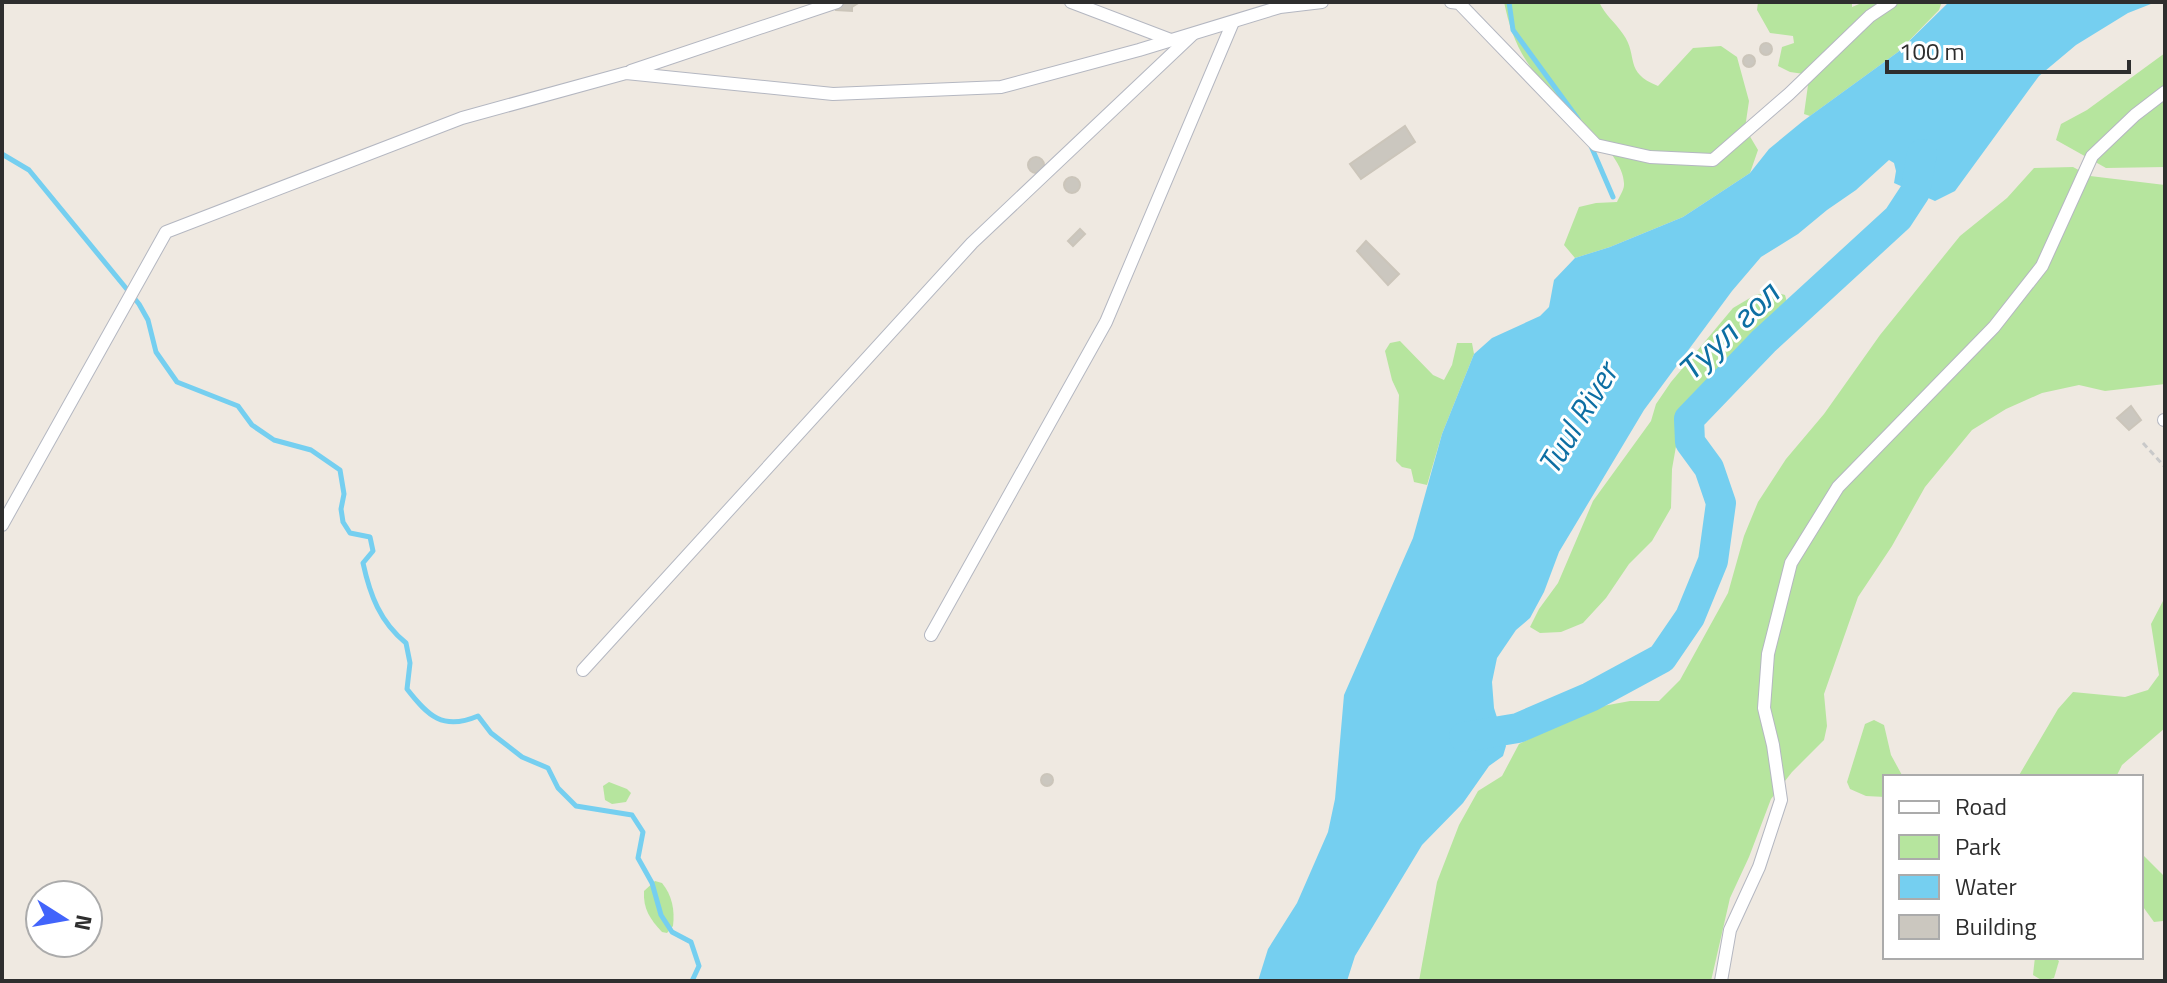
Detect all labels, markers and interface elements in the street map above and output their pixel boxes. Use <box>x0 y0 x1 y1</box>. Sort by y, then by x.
scale bar <box>1887 24 2129 74</box>
text: 100 m <box>1899 33 1965 69</box>
water label: Туул гол <box>1667 269 1791 391</box>
water label: Tuul River <box>1525 350 1631 483</box>
legend <box>1883 775 2143 959</box>
text: Road <box>1955 788 2007 824</box>
text: Park <box>1955 828 2001 864</box>
text: Water <box>1955 868 2017 904</box>
north arrow <box>24 879 104 959</box>
text: Building <box>1955 908 2037 944</box>
text: N <box>65 912 102 934</box>

